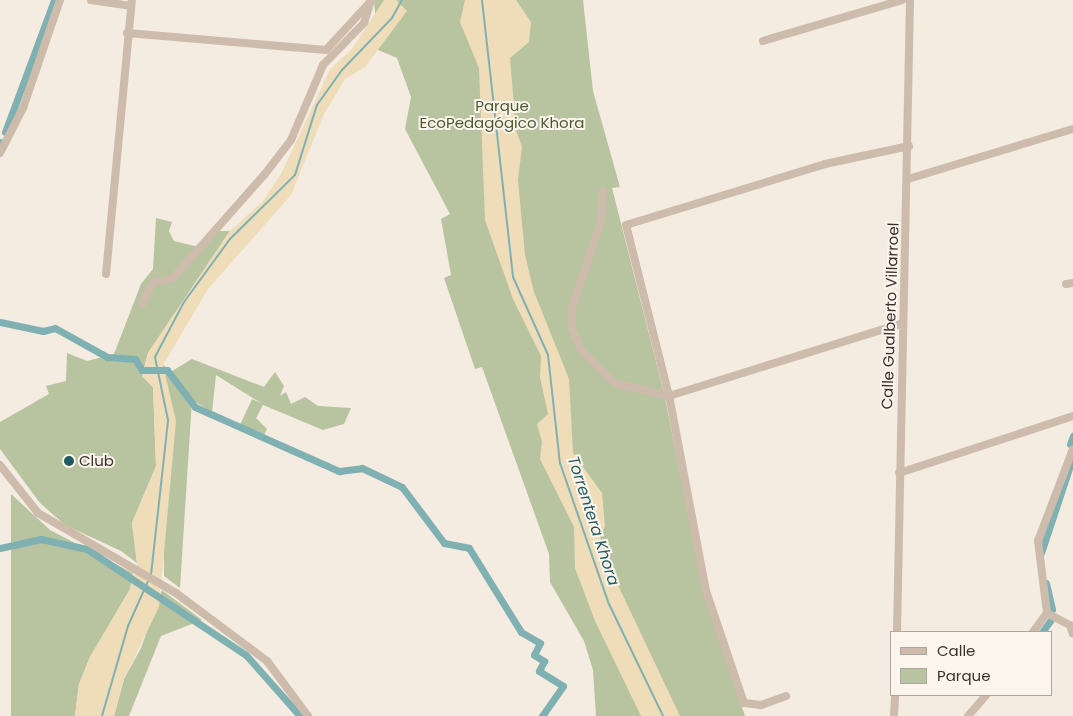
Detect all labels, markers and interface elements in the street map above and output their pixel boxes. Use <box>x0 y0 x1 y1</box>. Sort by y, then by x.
park label: Parque EcoPedagógico Khora <box>420 96 584 131</box>
street label: Calle Gualberto Villarroel <box>878 222 902 410</box>
place label: Club <box>79 452 114 470</box>
water label: Torrentera Khora <box>563 454 623 588</box>
marker: Club <box>63 455 75 467</box>
legend <box>890 631 1053 696</box>
text: Calle <box>937 640 975 661</box>
text: Parque <box>937 665 990 686</box>

